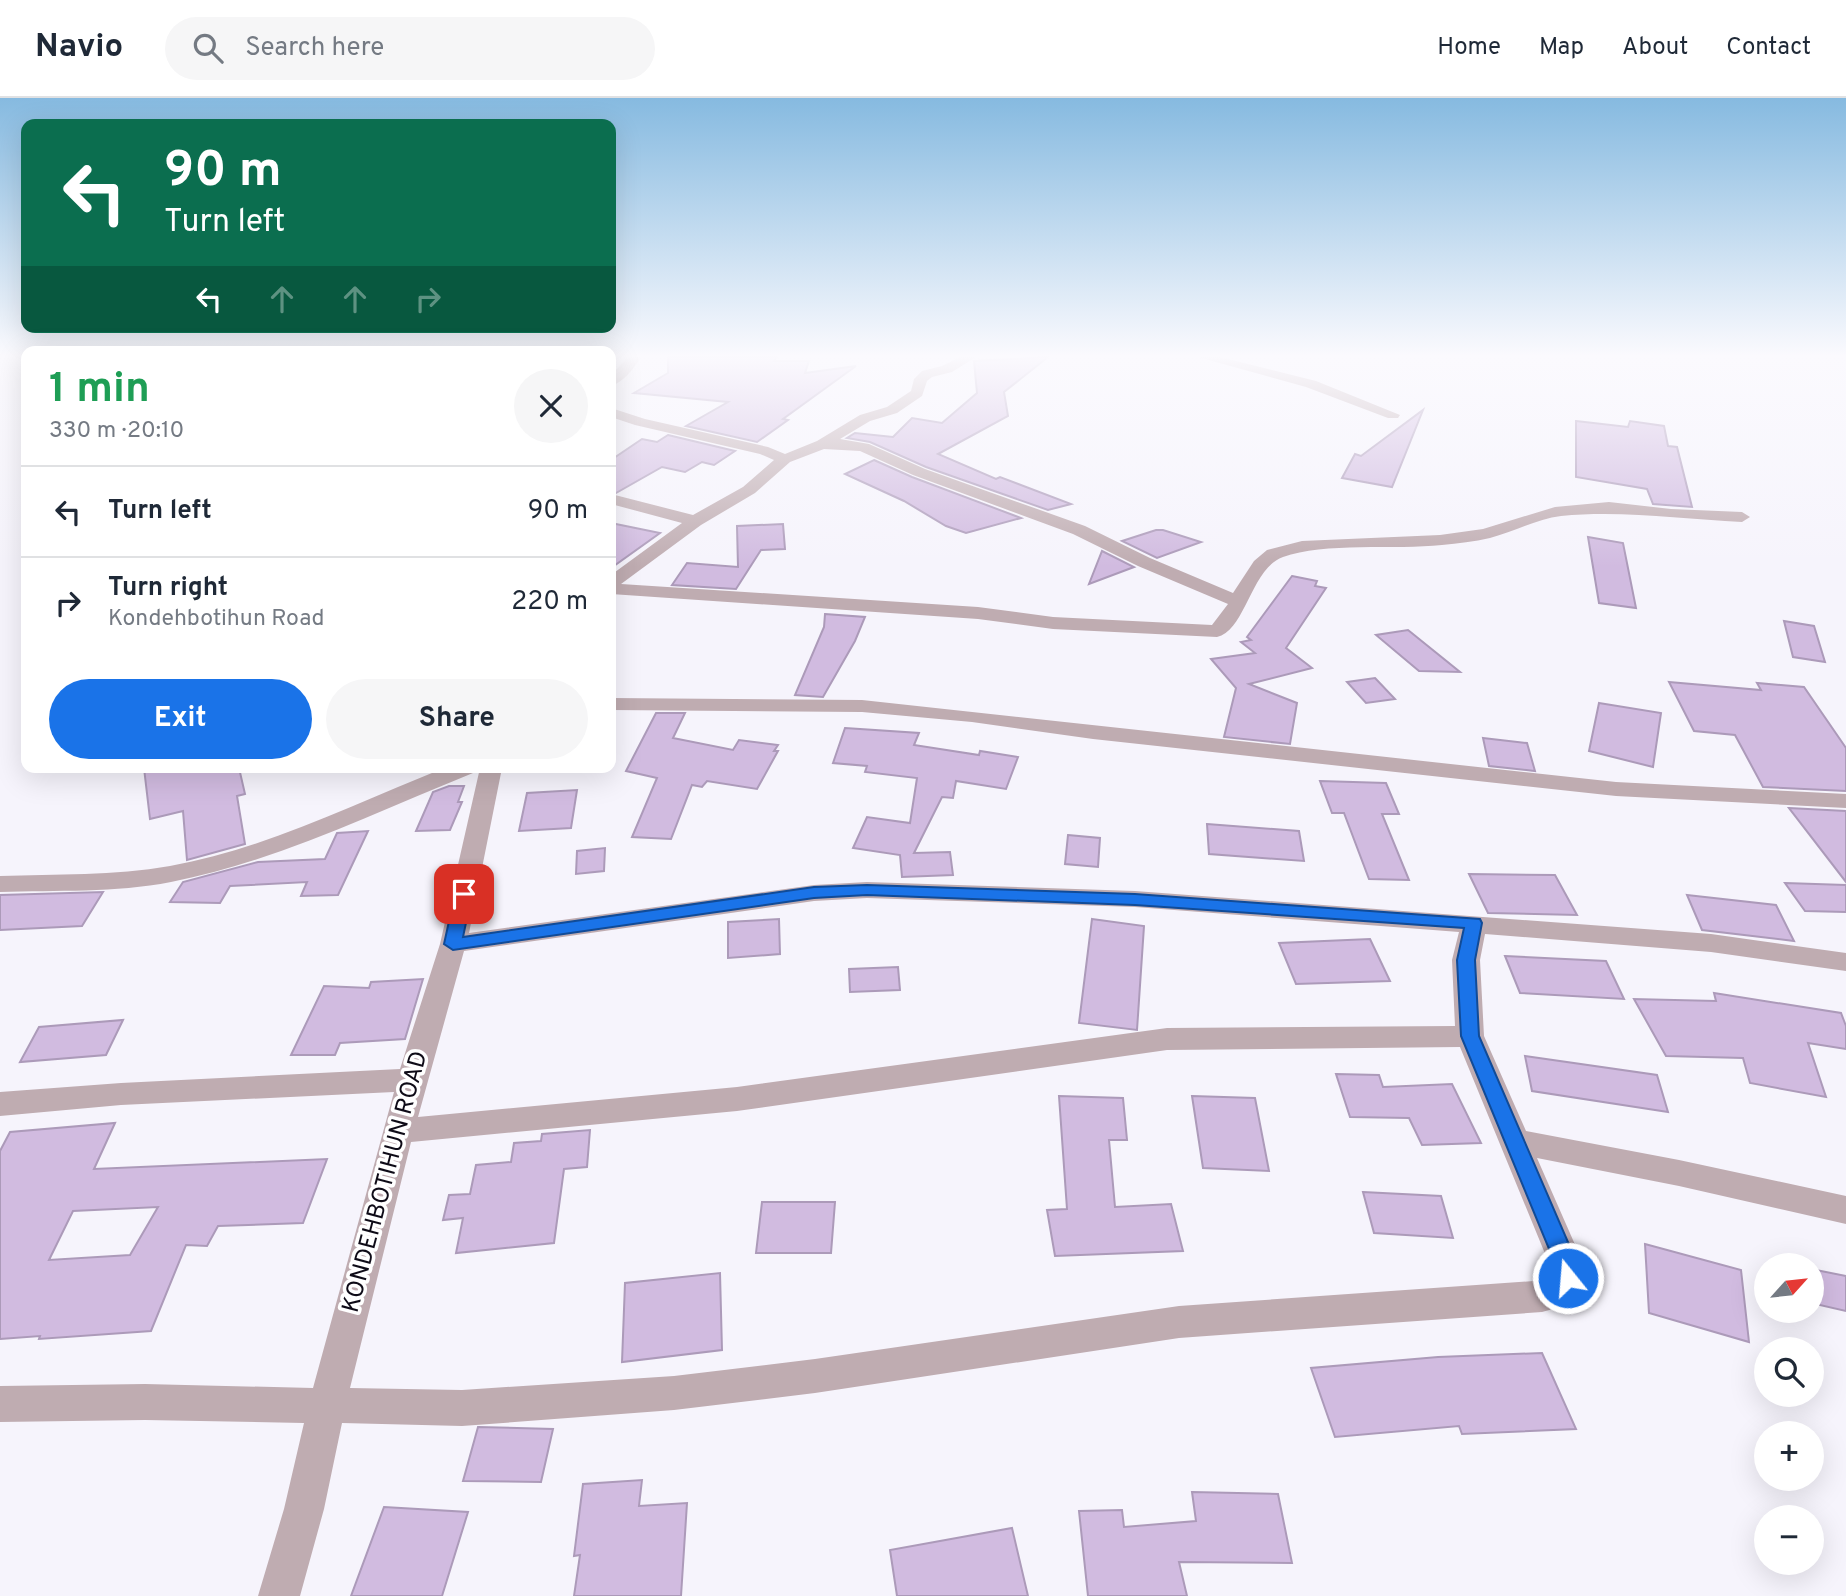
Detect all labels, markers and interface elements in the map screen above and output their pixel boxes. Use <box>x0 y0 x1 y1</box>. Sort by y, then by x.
search box <box>165 17 655 80</box>
text: Navio <box>35 27 123 69</box>
icon: search <box>189 29 227 67</box>
text: Search here <box>245 32 384 65</box>
text: Home <box>1437 33 1501 63</box>
text: Map <box>1539 33 1584 63</box>
text: About <box>1622 33 1688 63</box>
text: Contact <box>1726 33 1811 63</box>
text: 90 m <box>164 142 282 204</box>
icon: left <box>49 147 140 238</box>
text: Turn left <box>164 203 285 243</box>
icon: left <box>190 280 228 318</box>
icon: ahead <box>263 280 301 318</box>
icon: ahead <box>336 280 374 318</box>
icon: right <box>409 280 447 318</box>
text: 1 min <box>49 364 150 417</box>
button: close <box>514 369 588 443</box>
text: 330 m · 20:10 <box>49 417 184 446</box>
icon: left <box>49 493 87 531</box>
text: Turn left <box>108 495 212 528</box>
text: 90 m <box>528 495 588 528</box>
text: Turn right <box>108 572 228 605</box>
icon: right <box>49 584 87 622</box>
text: 220 m <box>511 586 588 619</box>
text: Kondehbotihun Road <box>108 605 325 634</box>
button: Exit <box>49 679 312 759</box>
button: Share <box>326 679 588 759</box>
pin <box>434 864 494 924</box>
icon: arrive <box>445 875 483 913</box>
street label: KONDEHBOTIHUN ROAD <box>337 1048 435 1316</box>
position arrow <box>1531 1241 1605 1315</box>
north arrow <box>1754 1253 1824 1323</box>
map controls <box>1754 1253 1824 1575</box>
button: search <box>1754 1337 1824 1407</box>
button: + <box>1754 1421 1824 1491</box>
button: − <box>1754 1505 1824 1575</box>

